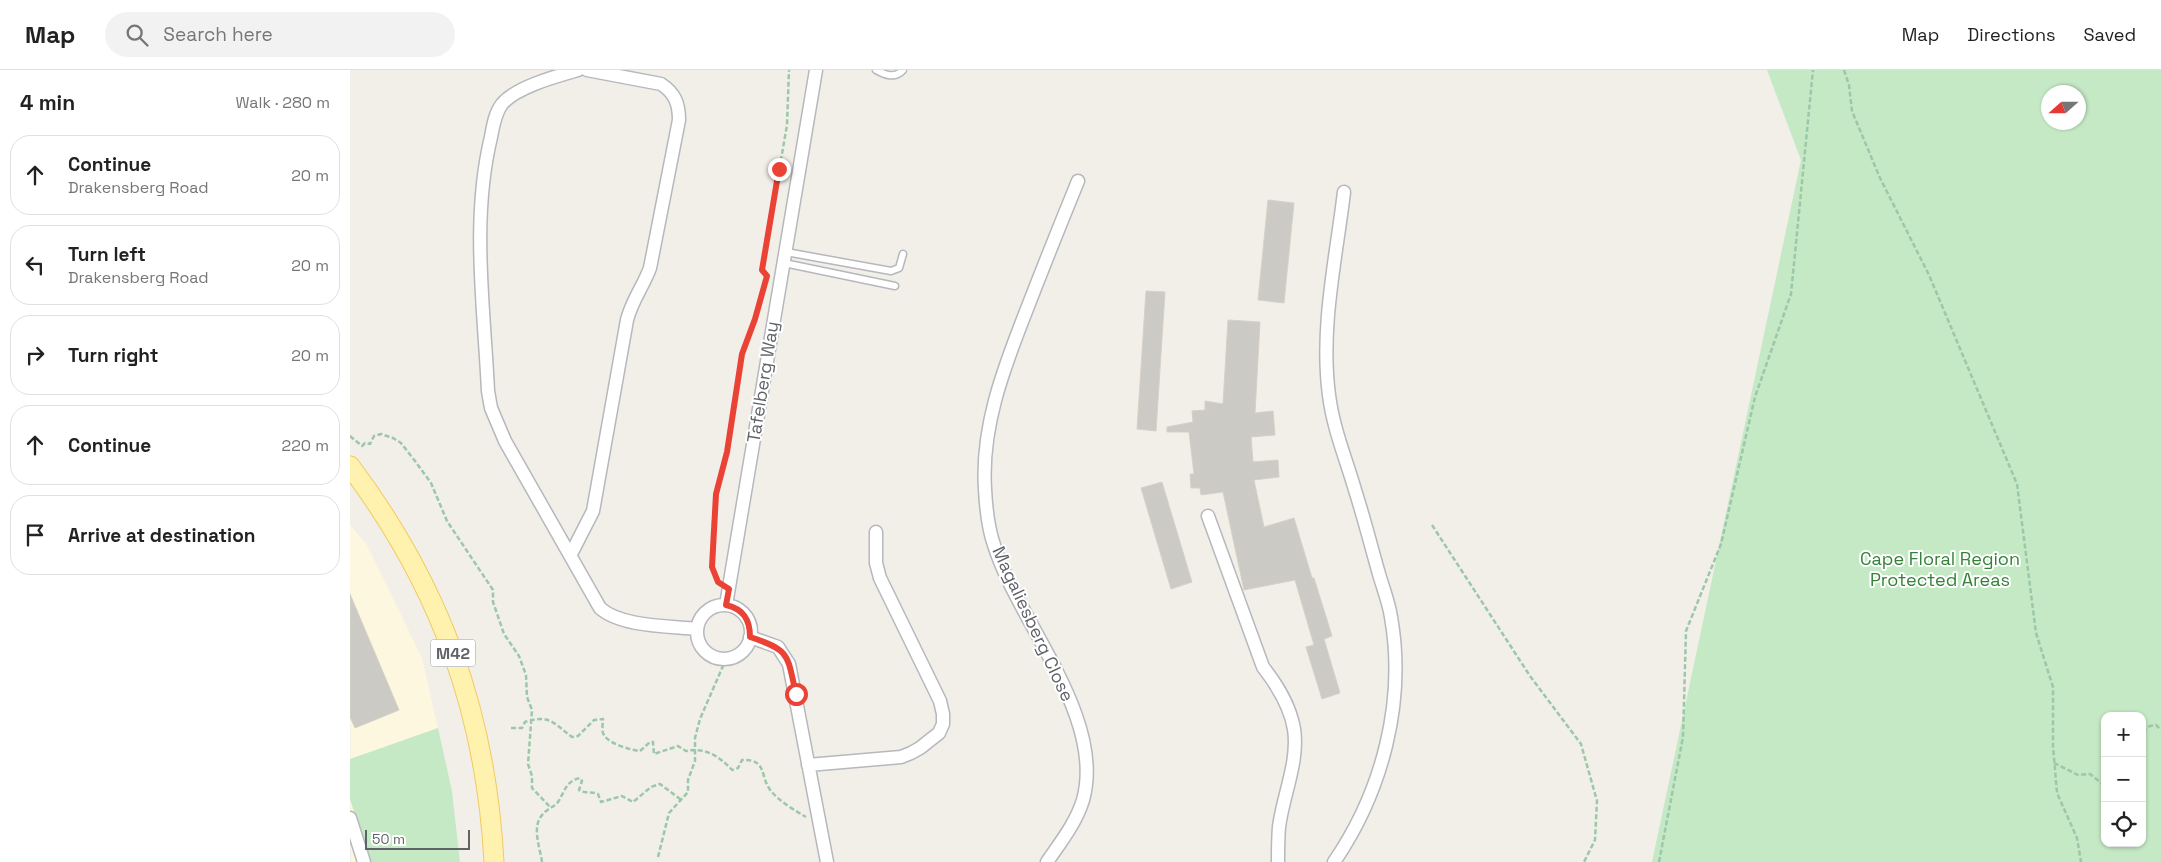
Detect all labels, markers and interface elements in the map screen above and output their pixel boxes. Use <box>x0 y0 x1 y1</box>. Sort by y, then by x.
search box <box>105 12 455 57</box>
text: Map <box>25 19 75 50</box>
icon: search <box>123 21 151 49</box>
text: Search here <box>163 22 273 47</box>
text: Map <box>1902 23 1939 46</box>
text: Directions <box>1967 23 2056 46</box>
text: Saved <box>2084 23 2136 46</box>
north arrow <box>2041 85 2086 130</box>
text: 4 min <box>20 89 75 116</box>
text: Walk · 280 m <box>235 92 330 113</box>
text: Continue <box>68 152 151 177</box>
route end <box>768 158 791 181</box>
icon: ahead <box>21 161 49 189</box>
text: 20 m <box>291 165 329 186</box>
text: Drakensberg Road <box>68 177 209 198</box>
text: Turn left <box>68 242 146 267</box>
icon: left <box>21 251 49 279</box>
text: 20 m <box>291 255 329 276</box>
text: Drakensberg Road <box>68 267 209 288</box>
street label: Tafelberg Way <box>742 319 783 444</box>
icon: right <box>21 341 49 369</box>
text: Turn right <box>68 343 158 368</box>
text: 20 m <box>291 345 329 366</box>
icon: ahead <box>21 431 49 459</box>
text: Continue <box>68 433 151 458</box>
text: 220 m <box>282 435 329 456</box>
icon: arrive <box>21 521 49 549</box>
text: Arrive at destination <box>68 523 256 548</box>
street label: Magaliesberg Close <box>987 542 1080 705</box>
park label: Cape Floral Region Protected Areas <box>1860 547 2020 591</box>
road number: M42 <box>430 640 476 666</box>
route start <box>785 683 808 706</box>
map controls <box>2101 712 2146 847</box>
button: + <box>2101 712 2146 757</box>
button: − <box>2101 757 2146 802</box>
button: locate <box>2101 802 2146 847</box>
scale bar <box>365 827 470 850</box>
text: 50 m <box>372 830 405 848</box>

